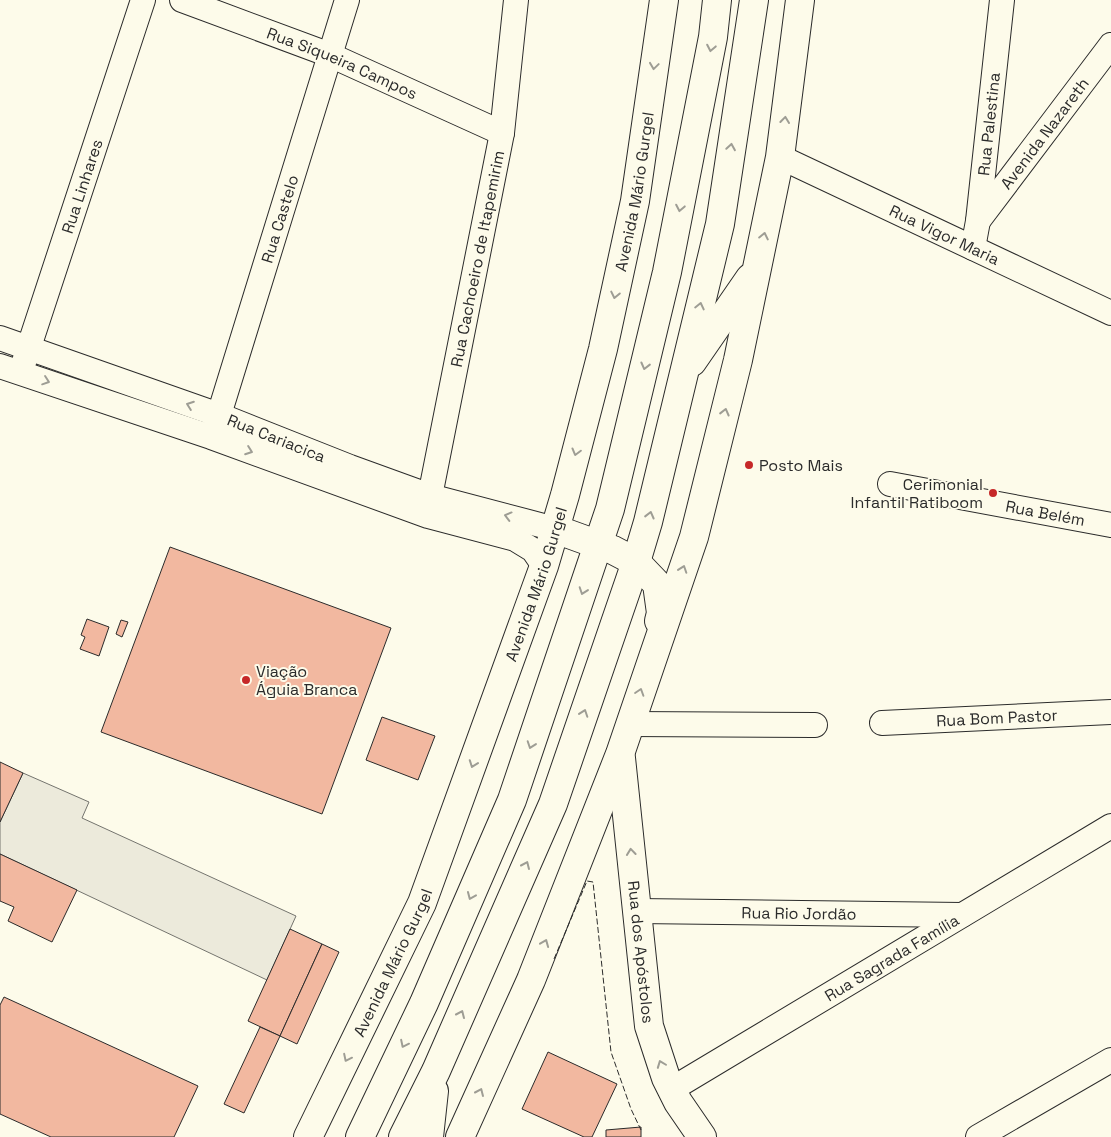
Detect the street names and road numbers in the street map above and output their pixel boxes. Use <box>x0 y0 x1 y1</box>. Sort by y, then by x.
street label: Rua Siqueira Campos <box>264 22 421 104</box>
street label: Rua Palestina <box>973 71 1005 177</box>
street label: Avenida Nazareth <box>996 74 1094 193</box>
street label: Avenida Mário Gurgel <box>610 111 659 274</box>
street label: Rua Linhares <box>57 136 108 236</box>
street label: Rua Cachoeiro de Itapemirim <box>446 149 509 369</box>
street label: Rua Castelo <box>256 172 303 266</box>
street label: Rua Vigor Maria <box>886 200 1003 270</box>
street label: Rua Cariacica <box>224 409 328 467</box>
street label: Rua Belém <box>1004 496 1087 531</box>
street label: Avenida Mário Gurgel <box>500 504 572 664</box>
street label: Rua Bom Pastor <box>936 705 1058 731</box>
street label: Rua dos Apóstolos <box>623 880 659 1024</box>
street label: Avenida Mário Gurgel <box>349 886 437 1040</box>
street label: Rua Rio Jordão <box>741 902 857 925</box>
street label: Rua Sagrada Família <box>821 910 963 1006</box>

